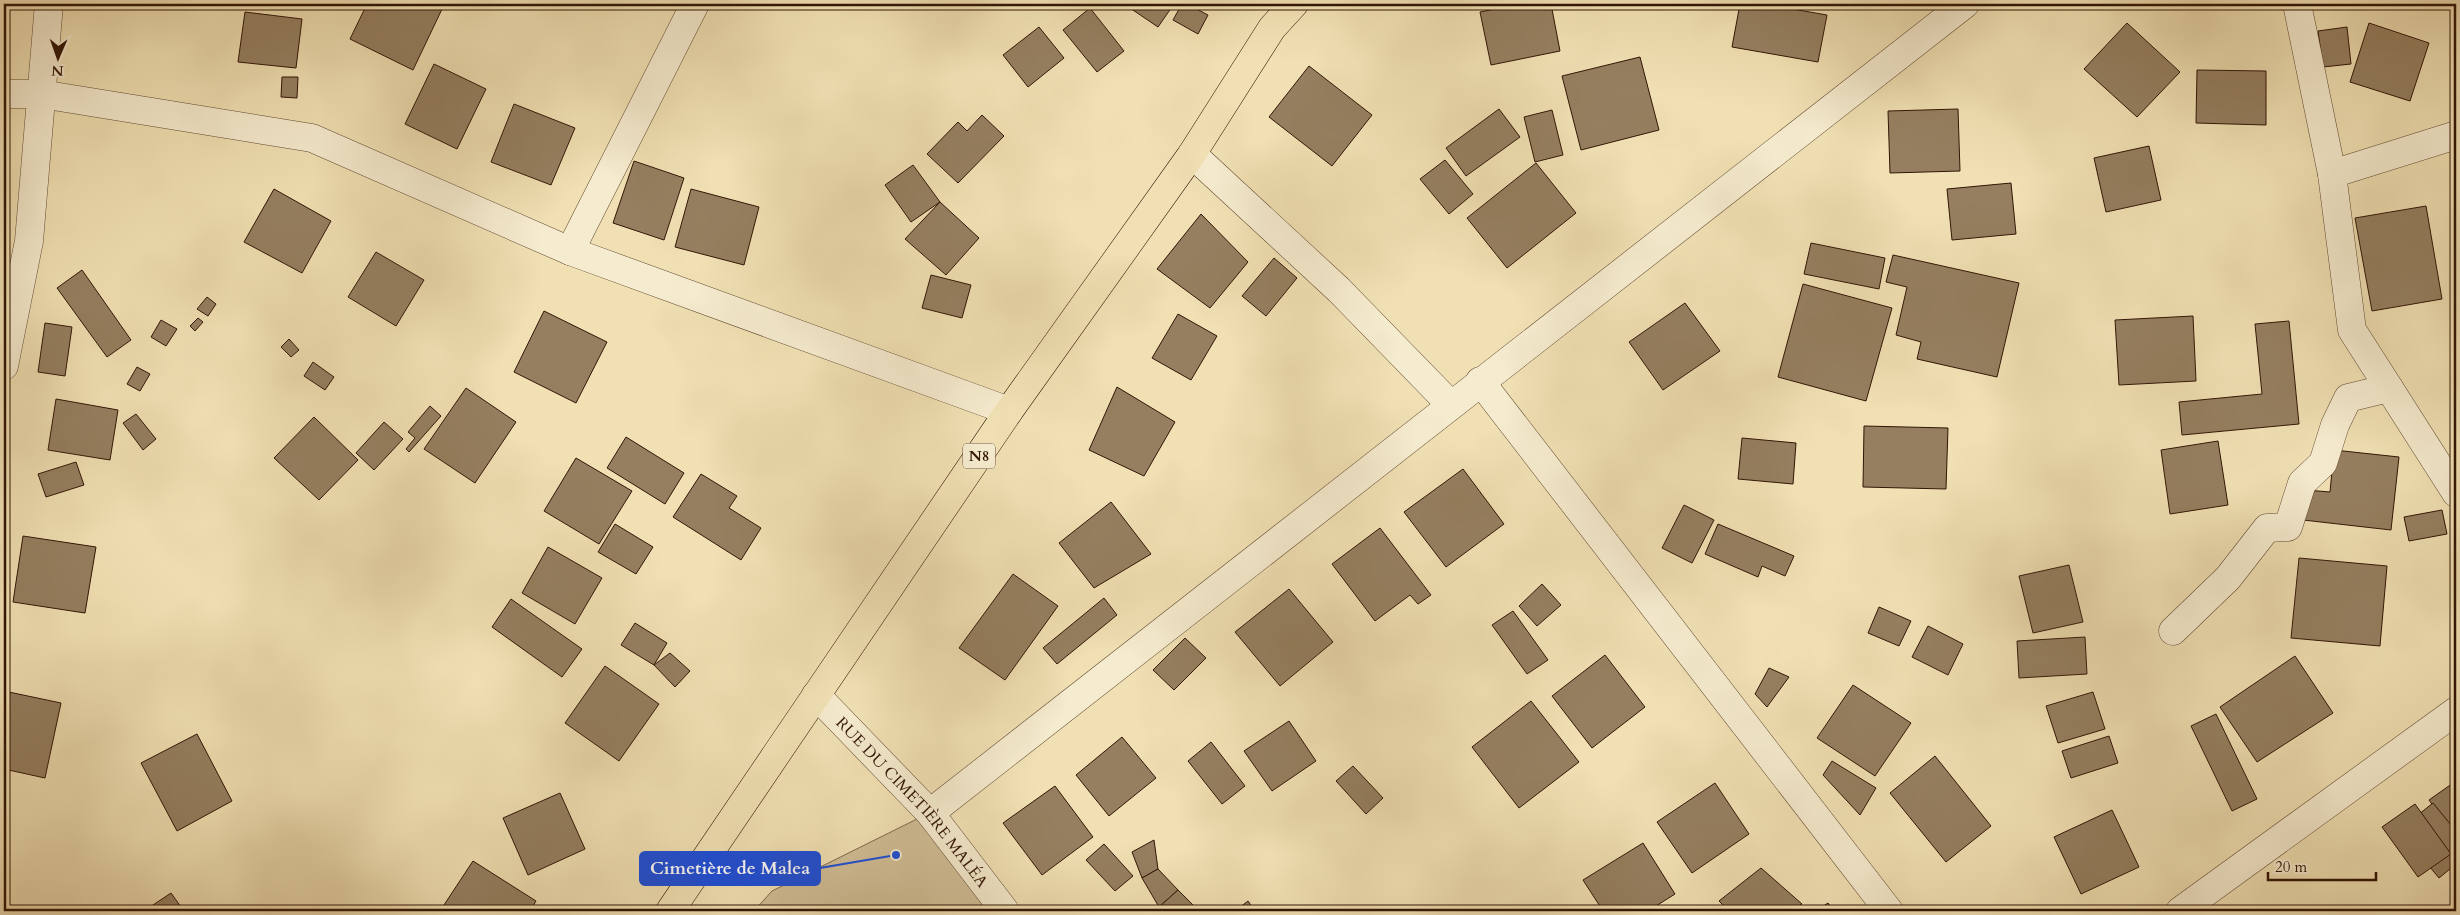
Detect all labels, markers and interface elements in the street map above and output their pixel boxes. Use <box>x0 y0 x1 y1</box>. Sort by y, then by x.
north arrow <box>32 32 82 82</box>
text: N <box>51 61 64 80</box>
road number: N8 <box>963 444 995 468</box>
street label: RUE DU CIMETIÈRE MALÉA <box>831 712 993 893</box>
scale bar <box>2268 850 2375 882</box>
callout: Cimetière de Malea <box>640 852 820 885</box>
text: Cimetière de Malea <box>650 856 810 881</box>
text: 20 m <box>2275 857 2307 877</box>

